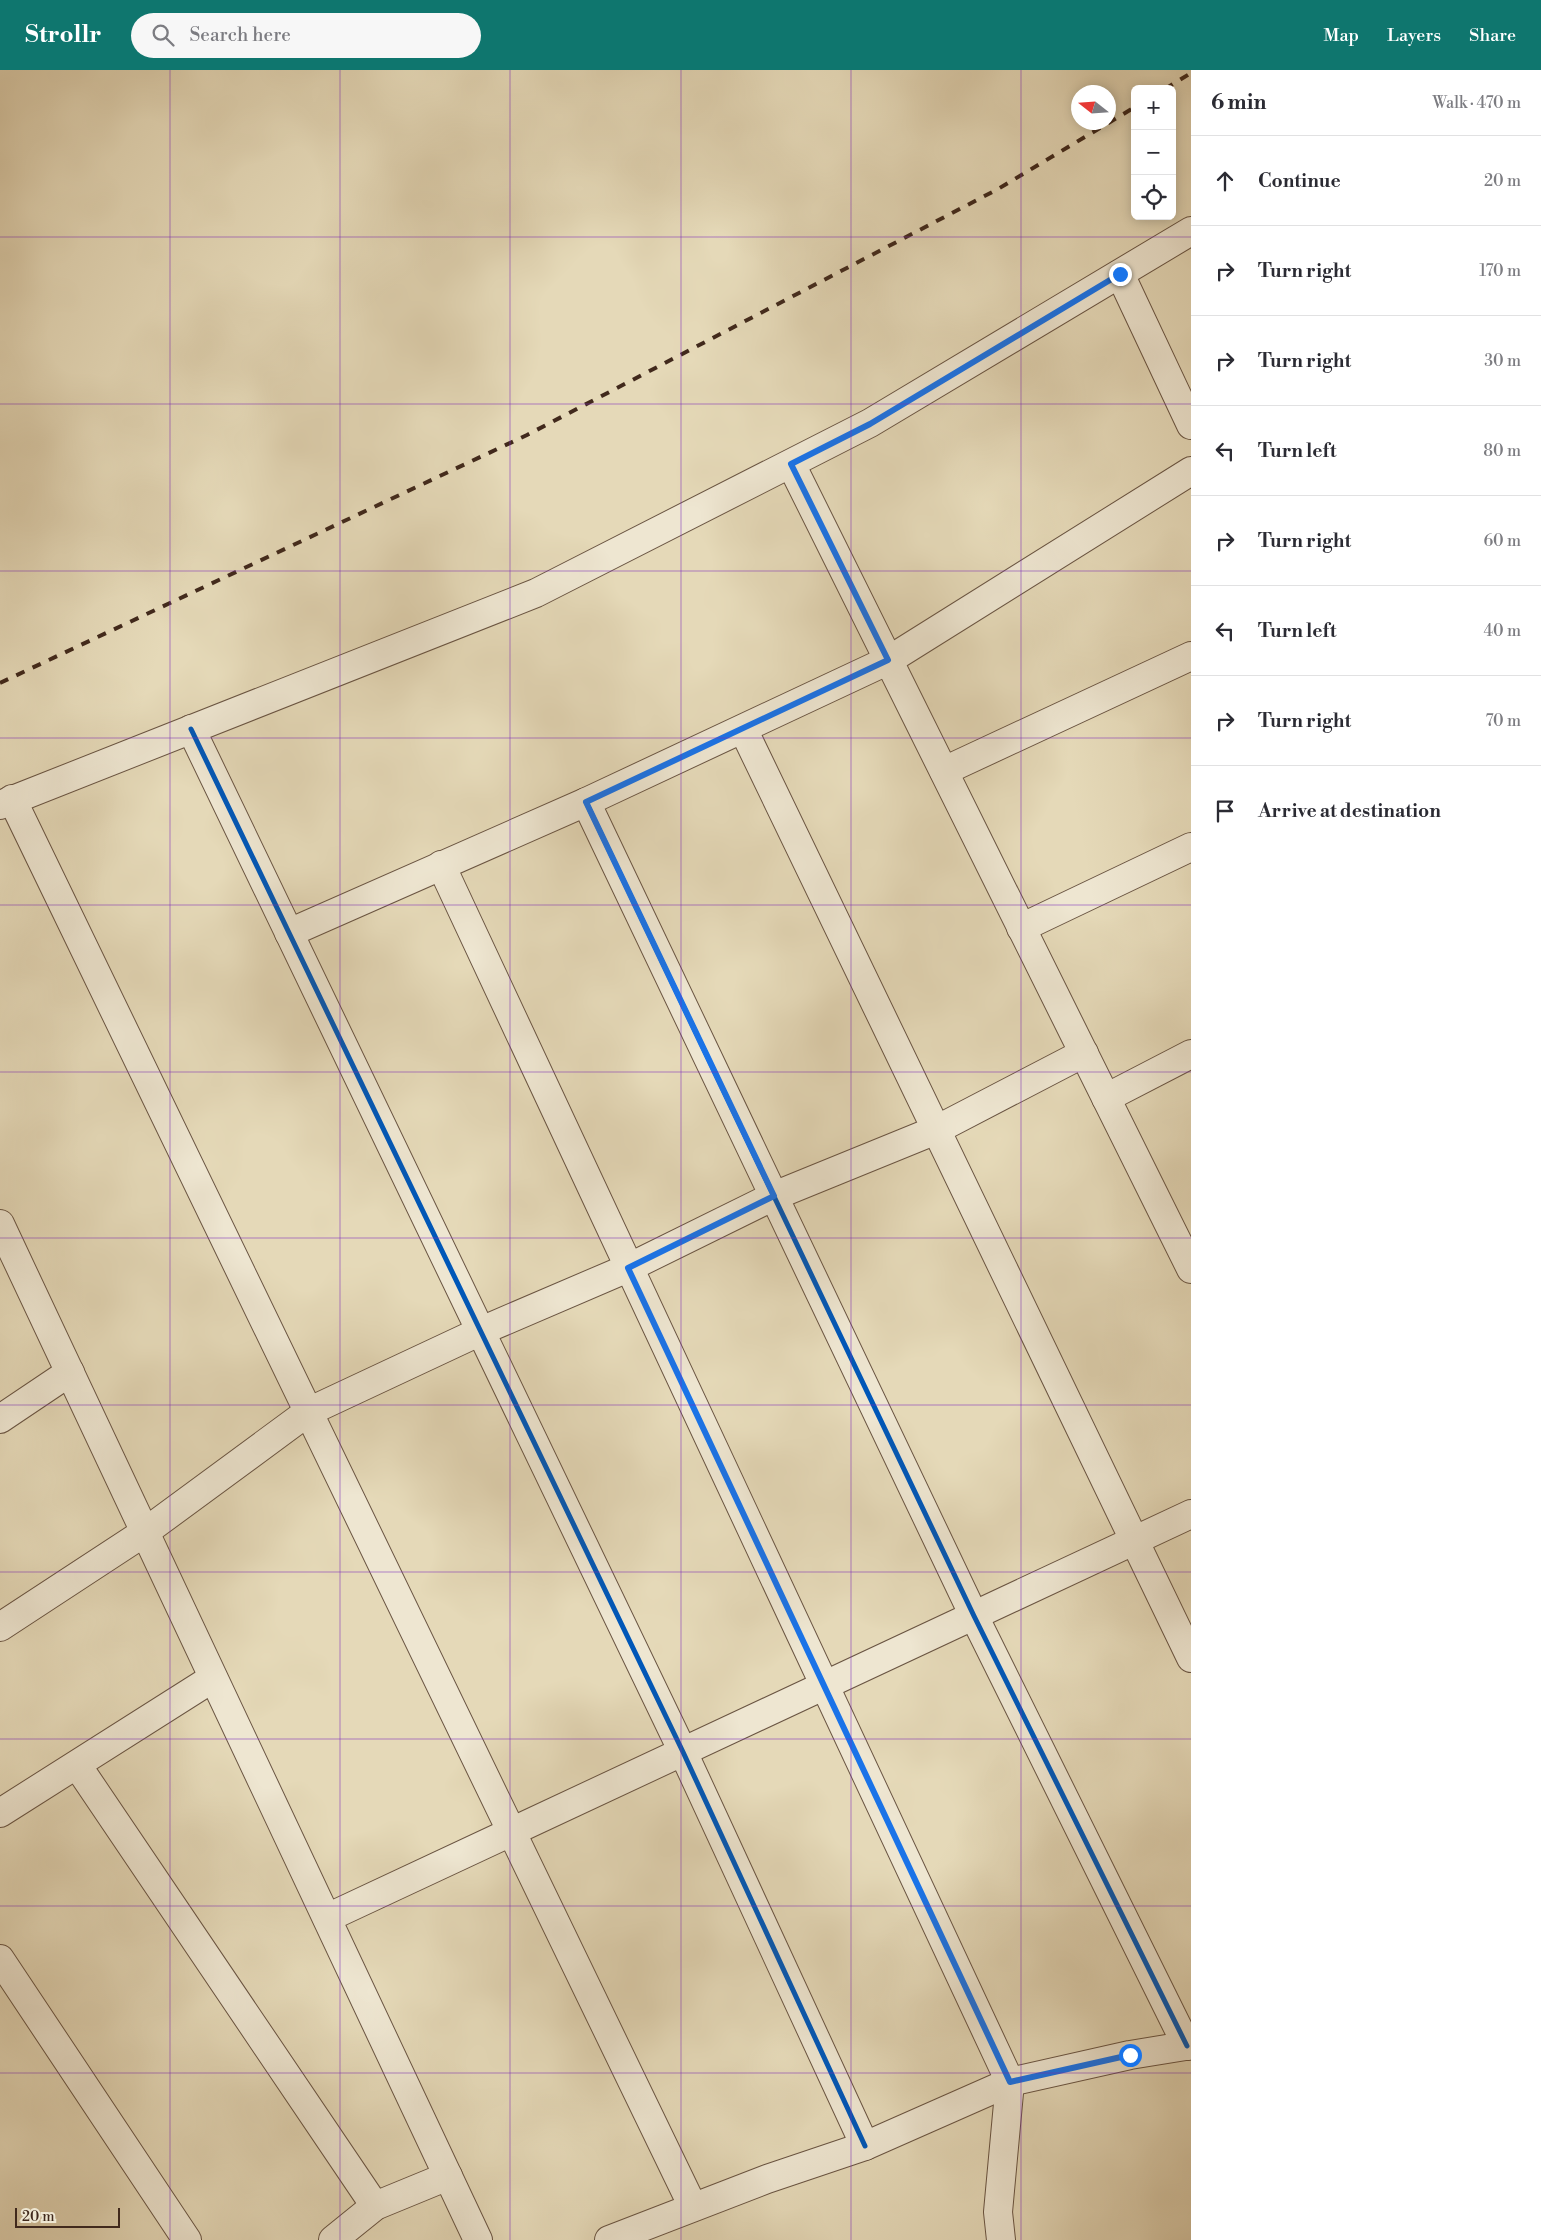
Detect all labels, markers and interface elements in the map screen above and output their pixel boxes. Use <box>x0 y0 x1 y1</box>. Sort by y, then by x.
search box <box>131 13 481 58</box>
text: Strollr <box>25 20 101 50</box>
icon: search <box>149 21 177 49</box>
text: Search here <box>189 23 291 47</box>
text: Map <box>1324 24 1359 47</box>
text: Layers <box>1387 24 1441 47</box>
text: Share <box>1469 24 1516 47</box>
north arrow <box>1071 85 1116 130</box>
map controls <box>1131 85 1176 220</box>
button: + <box>1131 85 1176 130</box>
text: 6 min <box>1211 90 1266 116</box>
text: Walk · 470 m <box>1433 93 1521 113</box>
button: − <box>1131 130 1176 175</box>
icon: ahead <box>1211 167 1239 195</box>
text: Continue <box>1258 169 1341 193</box>
text: 20 m <box>1484 171 1521 191</box>
button: locate <box>1131 175 1176 220</box>
icon: right <box>1211 257 1239 285</box>
text: Turn right <box>1258 259 1351 283</box>
text: 170 m <box>1479 261 1521 281</box>
route end <box>1109 263 1132 286</box>
icon: right <box>1211 347 1239 375</box>
text: Turn right <box>1258 349 1351 373</box>
text: 30 m <box>1484 351 1521 371</box>
icon: left <box>1211 437 1239 465</box>
text: Turn left <box>1258 439 1337 463</box>
text: 80 m <box>1483 441 1521 461</box>
icon: right <box>1211 527 1239 555</box>
text: Turn right <box>1258 529 1351 553</box>
text: 60 m <box>1483 531 1521 551</box>
icon: left <box>1211 617 1239 645</box>
text: Turn left <box>1258 619 1337 643</box>
text: 40 m <box>1484 621 1521 641</box>
icon: right <box>1211 707 1239 735</box>
text: Turn right <box>1258 709 1351 733</box>
text: 70 m <box>1485 711 1521 731</box>
icon: arrive <box>1211 797 1239 825</box>
text: Arrive at destination <box>1258 799 1441 823</box>
route start <box>1119 2044 1142 2067</box>
scale bar <box>15 2205 120 2228</box>
text: 20 m <box>22 2208 54 2226</box>

